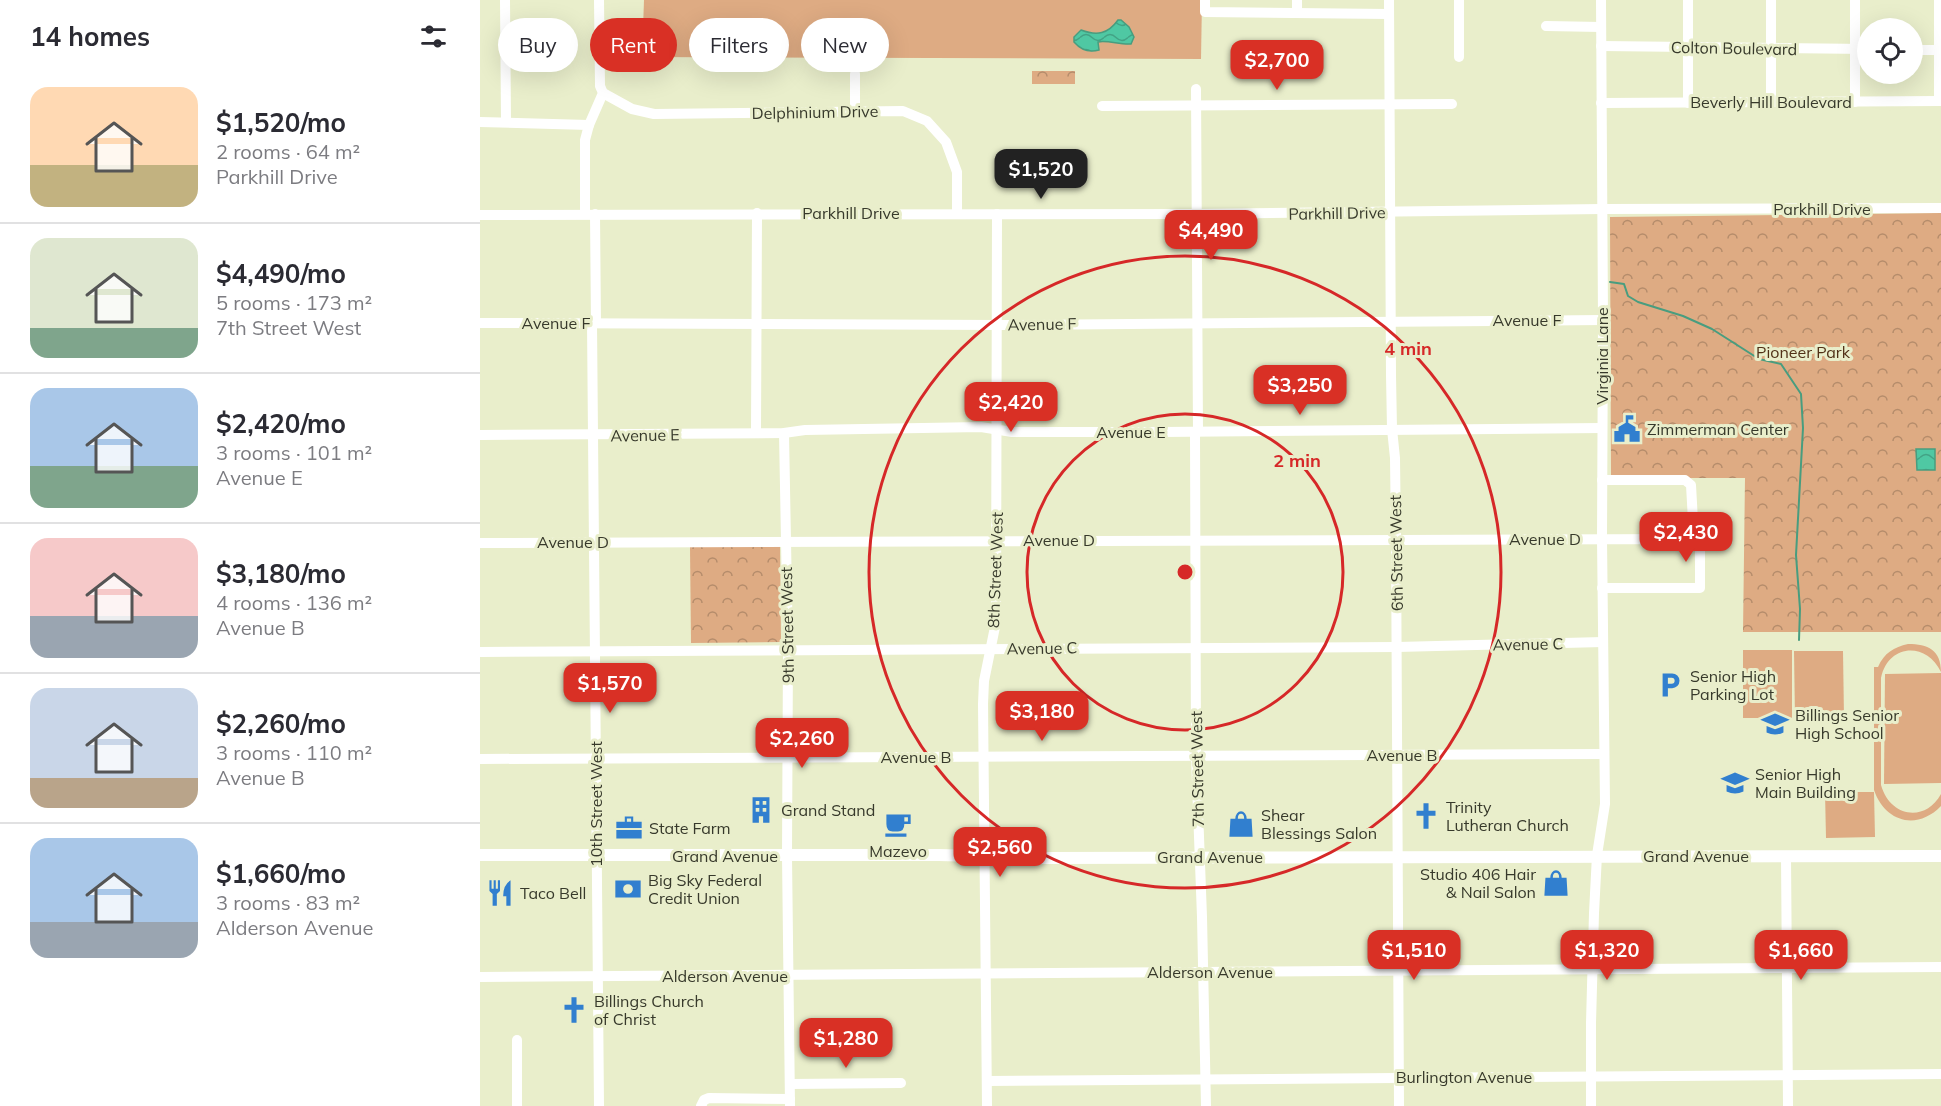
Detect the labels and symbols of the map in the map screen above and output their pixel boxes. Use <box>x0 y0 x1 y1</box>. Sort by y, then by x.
street label: Colton Boulevard <box>1671 37 1797 59</box>
pin: $2,700 <box>1228 40 1326 91</box>
street label: Beverly Hill Boulevard <box>1690 92 1852 112</box>
street label: Delphinium Drive <box>752 101 878 123</box>
pin: $1,520 <box>992 149 1090 200</box>
street label: Parkhill Drive <box>1773 199 1871 219</box>
street label: Parkhill Drive <box>1288 202 1386 224</box>
street label: Parkhill Drive <box>802 203 900 223</box>
pin: $4,490 <box>1162 210 1260 261</box>
street label: Virginia Lane <box>1592 307 1612 405</box>
street label: Avenue F <box>1493 310 1561 330</box>
street label: Avenue F <box>522 313 590 333</box>
street label: Avenue F <box>1007 313 1077 335</box>
text: 4 min <box>1384 337 1432 360</box>
park label: Pioneer Park <box>1756 342 1851 362</box>
pin: $3,250 <box>1251 365 1349 416</box>
pin: $2,420 <box>962 382 1060 433</box>
public building icon: Zimmerman Center <box>1612 414 1642 444</box>
place label: Zimmerman Center <box>1647 419 1789 439</box>
street label: Avenue E <box>1096 422 1166 442</box>
street label: Avenue E <box>610 424 680 446</box>
text: 2 min <box>1273 449 1321 472</box>
street label: 6th Street West <box>1385 494 1407 611</box>
street label: 8th Street West <box>983 511 1007 628</box>
pin: $2,430 <box>1637 512 1735 563</box>
street label: Avenue D <box>1509 529 1581 549</box>
street label: Avenue D <box>1023 530 1095 550</box>
street label: Avenue D <box>537 532 609 552</box>
centre of rings <box>1175 562 1195 582</box>
street label: 9th Street West <box>776 566 798 683</box>
street label: Avenue C <box>1492 633 1564 655</box>
street label: Avenue C <box>1006 637 1078 659</box>
pin: $1,570 <box>561 663 659 714</box>
place label: Senior High Parking Lot <box>1690 666 1776 704</box>
parking icon: Senior High Parking Lot <box>1655 670 1685 700</box>
pin: $3,180 <box>993 691 1091 742</box>
place label: Billings Senior High School <box>1795 705 1899 743</box>
school or university icon: Billings Senior High School <box>1760 709 1790 739</box>
street label: 7th Street West <box>1186 710 1208 827</box>
pin: $2,260 <box>753 718 851 769</box>
street label: 10th Street West <box>586 741 606 867</box>
street label: Avenue B <box>1367 745 1437 765</box>
street label: Avenue B <box>881 747 951 767</box>
place label: Senior High Main Building <box>1755 764 1856 802</box>
school or university icon: Senior High Main Building <box>1720 768 1750 798</box>
building icon: Grand Stand <box>746 795 776 825</box>
place label: Trinity Lutheran Church <box>1446 797 1569 835</box>
place label: Grand Stand <box>781 800 875 820</box>
church icon: Trinity Lutheran Church <box>1411 801 1441 831</box>
place label: Shear Blessings Salon <box>1261 805 1377 843</box>
cafe icon: Mazevo <box>883 809 913 839</box>
shop icon: Shear Blessings Salon <box>1226 809 1256 839</box>
office icon: State Farm <box>614 813 644 843</box>
place label: State Farm <box>649 818 731 838</box>
pin: $2,560 <box>951 827 1049 878</box>
place label: Mazevo <box>869 841 927 861</box>
street label: Grand Avenue <box>672 846 778 866</box>
street label: Grand Avenue <box>1643 846 1749 866</box>
street label: Grand Avenue <box>1157 847 1263 867</box>
place label: Studio 406 Hair & Nail Salon <box>1420 864 1536 902</box>
shop icon: Studio 406 Hair & Nail Salon <box>1541 868 1571 898</box>
place label: Big Sky Federal Credit Union <box>648 870 762 908</box>
bank icon: Big Sky Federal Credit Union <box>613 874 643 904</box>
restaurant icon: Taco Bell <box>485 878 515 908</box>
place label: Taco Bell <box>520 883 586 903</box>
pin: $1,510 <box>1365 930 1463 981</box>
pin: $1,320 <box>1558 930 1656 981</box>
pin: $1,660 <box>1752 930 1850 981</box>
street label: Alderson Avenue <box>1147 962 1273 982</box>
street label: Alderson Avenue <box>662 966 788 986</box>
place label: Billings Church of Christ <box>594 991 704 1029</box>
church icon: Billings Church of Christ <box>559 995 589 1025</box>
pin: $1,280 <box>797 1018 895 1069</box>
street label: Burlington Avenue <box>1396 1067 1532 1087</box>

